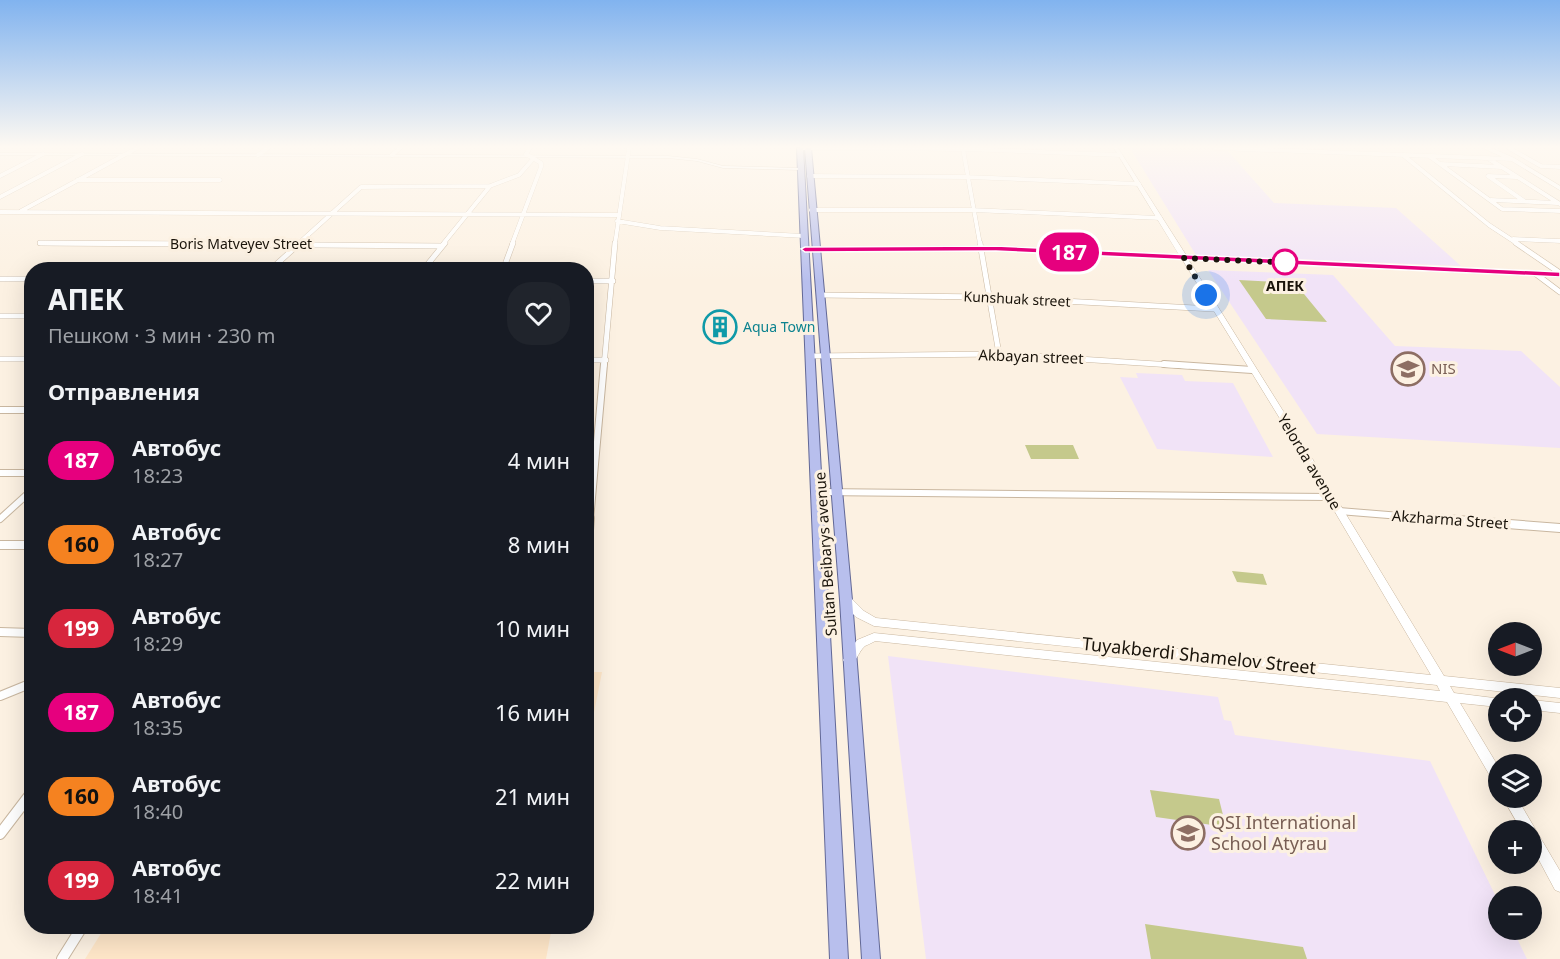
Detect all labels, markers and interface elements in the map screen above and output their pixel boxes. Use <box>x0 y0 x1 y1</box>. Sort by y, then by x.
line badge: 187 <box>1034 232 1104 272</box>
street label: Boris Matveyev Street <box>170 234 312 253</box>
text: 187 <box>1051 238 1087 266</box>
marker: АПЕК <box>1272 249 1298 275</box>
place label: АПЕК <box>1266 276 1304 295</box>
text: АПЕК <box>48 280 124 318</box>
your location <box>1191 280 1221 310</box>
button: heart <box>507 282 570 345</box>
street label: Kunshuak street <box>963 286 1071 311</box>
building icon: Aqua Town <box>702 309 738 345</box>
place label: Aqua Town <box>743 317 815 336</box>
text: Пешком · 3 мин · 230 m <box>48 322 275 349</box>
street label: Akbayan street <box>978 344 1085 368</box>
school or university icon: NIS <box>1390 351 1426 387</box>
place label: NIS <box>1431 358 1456 378</box>
text: Отправления <box>48 376 200 406</box>
street label: Yelorda avenue <box>1273 410 1346 513</box>
text: Автобус <box>132 432 221 462</box>
text: 4 мин <box>508 445 570 475</box>
text: 187 <box>63 446 99 474</box>
text: 18:23 <box>132 462 183 489</box>
street label: Sultan Beibarys avenue <box>809 471 841 637</box>
street label: Akzharma Street <box>1391 505 1510 533</box>
text: Автобус <box>132 516 221 546</box>
text: 8 мин <box>508 529 570 559</box>
text: 160 <box>63 530 99 558</box>
text: 18:27 <box>132 546 183 573</box>
text: Автобус <box>132 600 221 630</box>
text: 10 мин <box>495 613 570 643</box>
text: 199 <box>63 614 99 642</box>
north arrow <box>1488 622 1542 676</box>
map controls <box>1488 622 1542 940</box>
text: 18:29 <box>132 630 183 657</box>
street label: Tuyakberdi Shamelov Street <box>1081 631 1318 679</box>
text: Автобус <box>132 684 221 714</box>
button: locate <box>1488 688 1542 742</box>
text: 16 мин <box>495 697 570 727</box>
text: 187 <box>63 698 99 726</box>
text: 18:35 <box>132 714 183 741</box>
button: layers <box>1488 754 1542 808</box>
text: Автобус <box>132 768 221 798</box>
text: 21 мин <box>495 781 570 811</box>
text: 160 <box>63 782 99 810</box>
text: 18:40 <box>132 798 183 825</box>
place label: QSI International School Atyrau <box>1211 810 1356 855</box>
school or university icon: QSI International School Atyrau <box>1170 815 1206 851</box>
button: + <box>1488 820 1542 874</box>
text: Автобус <box>132 852 221 882</box>
text: 22 мин <box>495 865 570 895</box>
text: 199 <box>63 866 99 894</box>
text: 18:41 <box>132 882 183 909</box>
button: − <box>1488 886 1542 940</box>

